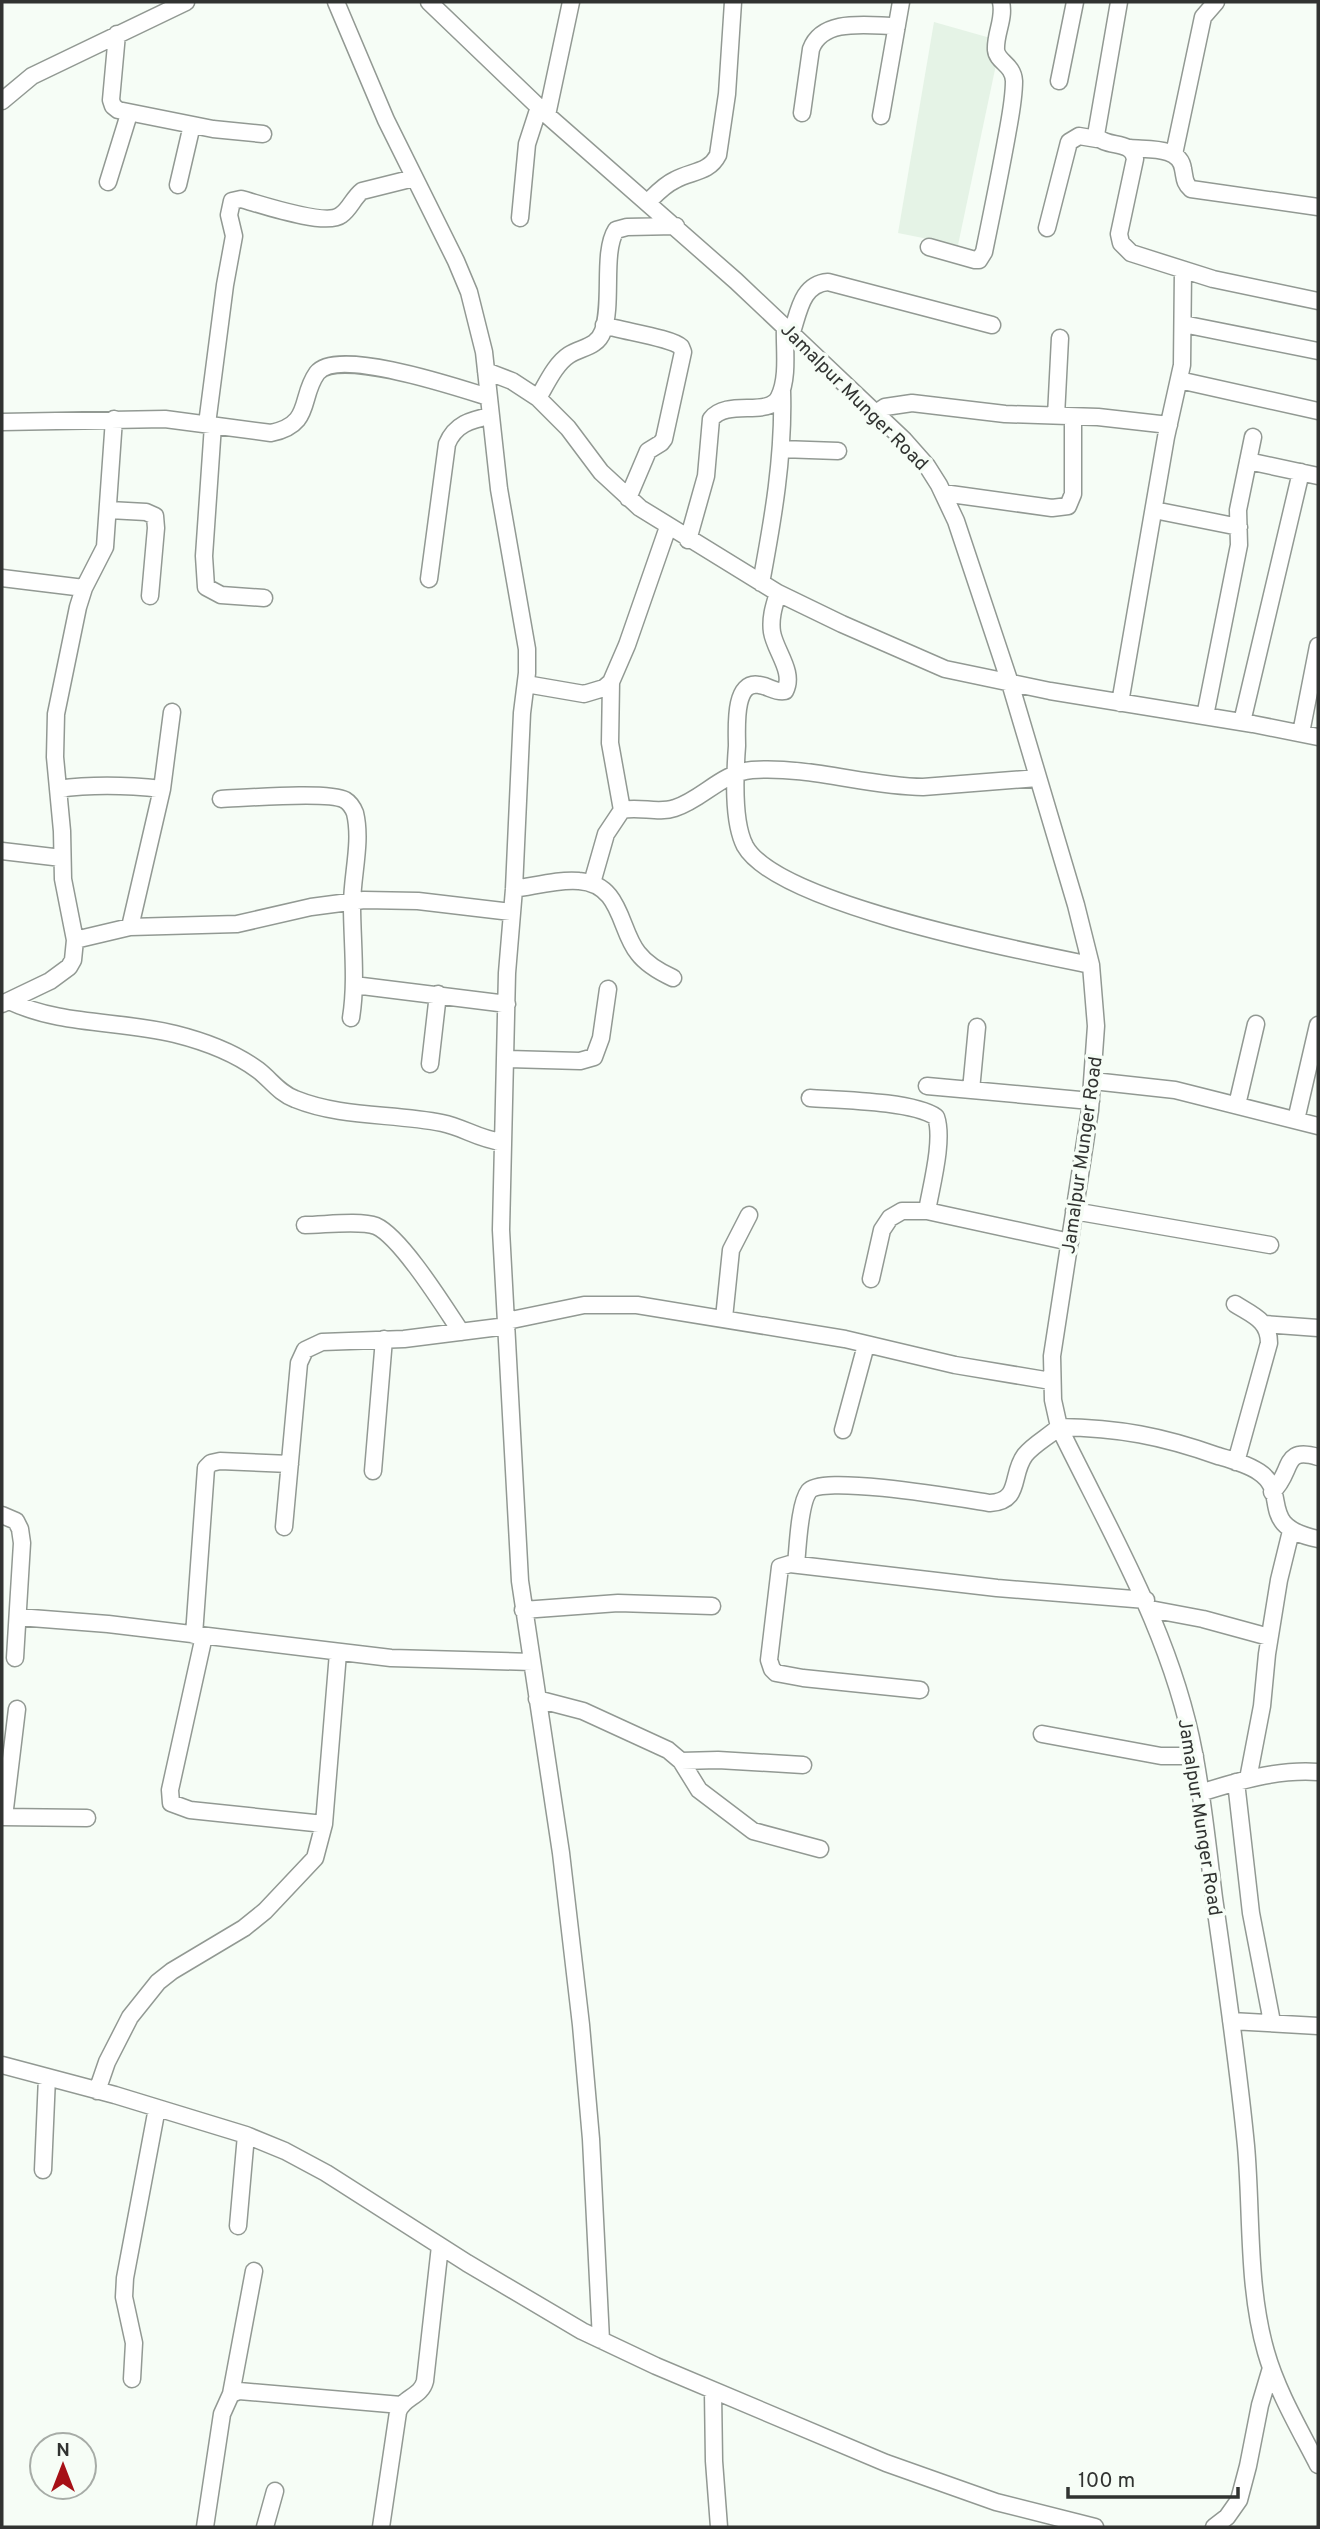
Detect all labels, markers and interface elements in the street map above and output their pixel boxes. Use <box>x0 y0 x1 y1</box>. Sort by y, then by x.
street label: Jamalpur Munger Road <box>775 319 932 476</box>
street label: Jamalpur Munger Road <box>1057 1055 1109 1256</box>
street label: Jamalpur Munger Road <box>1172 1717 1226 1918</box>
north arrow <box>28 2431 98 2501</box>
text: N <box>56 2439 70 2463</box>
scale bar <box>1068 2456 1238 2500</box>
text: 100 m <box>1078 2468 1135 2495</box>

